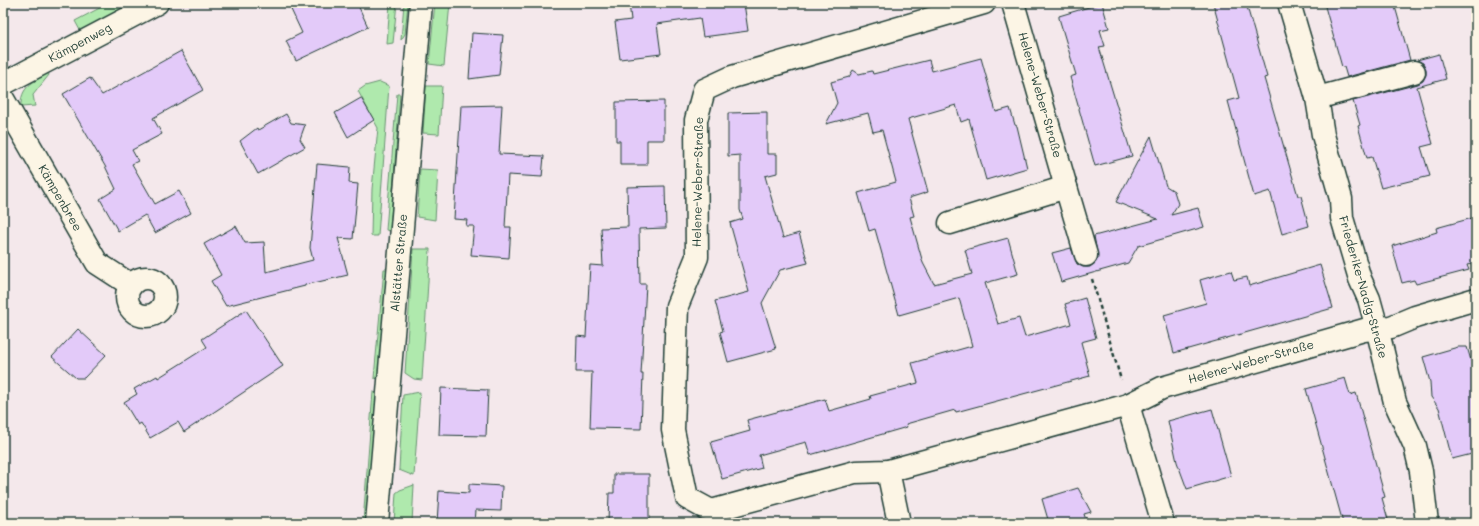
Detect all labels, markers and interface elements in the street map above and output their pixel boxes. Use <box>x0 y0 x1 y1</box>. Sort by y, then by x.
street label: Kämpenweg <box>45 19 114 65</box>
street label: Helene-Weber-Straße <box>1015 30 1067 160</box>
street label: Helene-Weber-Straße <box>688 117 706 247</box>
street label: Kämpenbree <box>35 161 86 234</box>
street label: Alstätter Straße <box>386 213 410 313</box>
street label: Friederike-Nadig-Straße <box>1336 214 1392 360</box>
street label: Helene-Weber-Straße <box>1186 335 1316 387</box>

